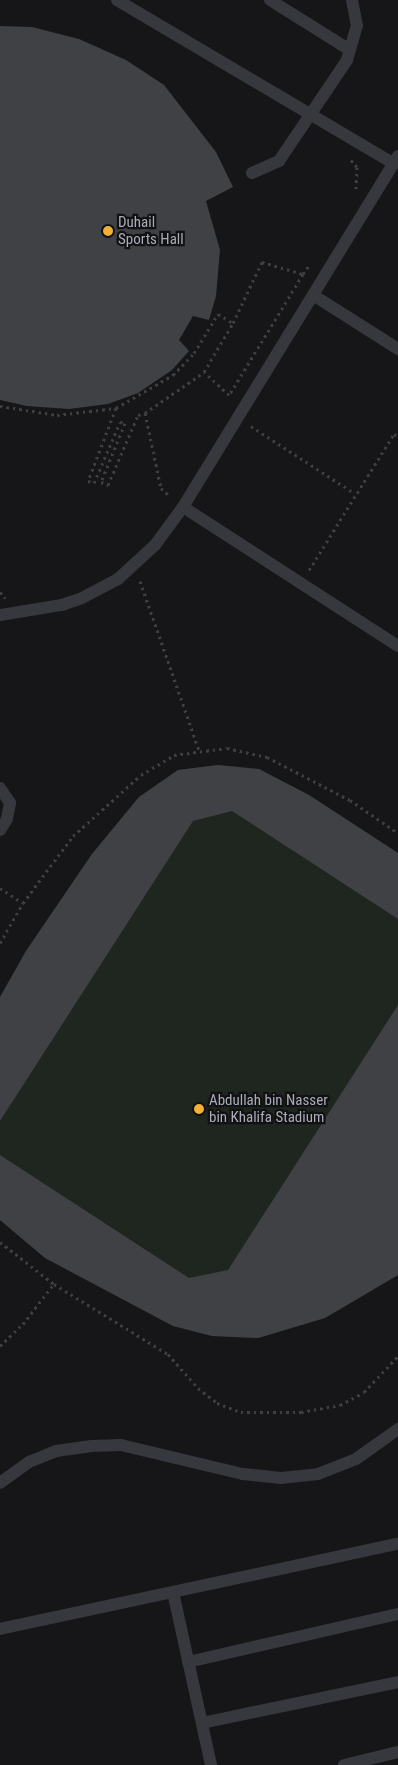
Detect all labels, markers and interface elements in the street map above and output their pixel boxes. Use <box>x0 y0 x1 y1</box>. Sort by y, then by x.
place label: Duhail Sports Hall <box>118 213 184 248</box>
marker: Duhail Sports Hall <box>102 225 114 237</box>
place label: Abdullah bin Nasser bin Khalifa Stadium <box>209 1091 328 1126</box>
marker: Abdullah bin Nasser bin Khalifa Stadium <box>193 1103 205 1115</box>

